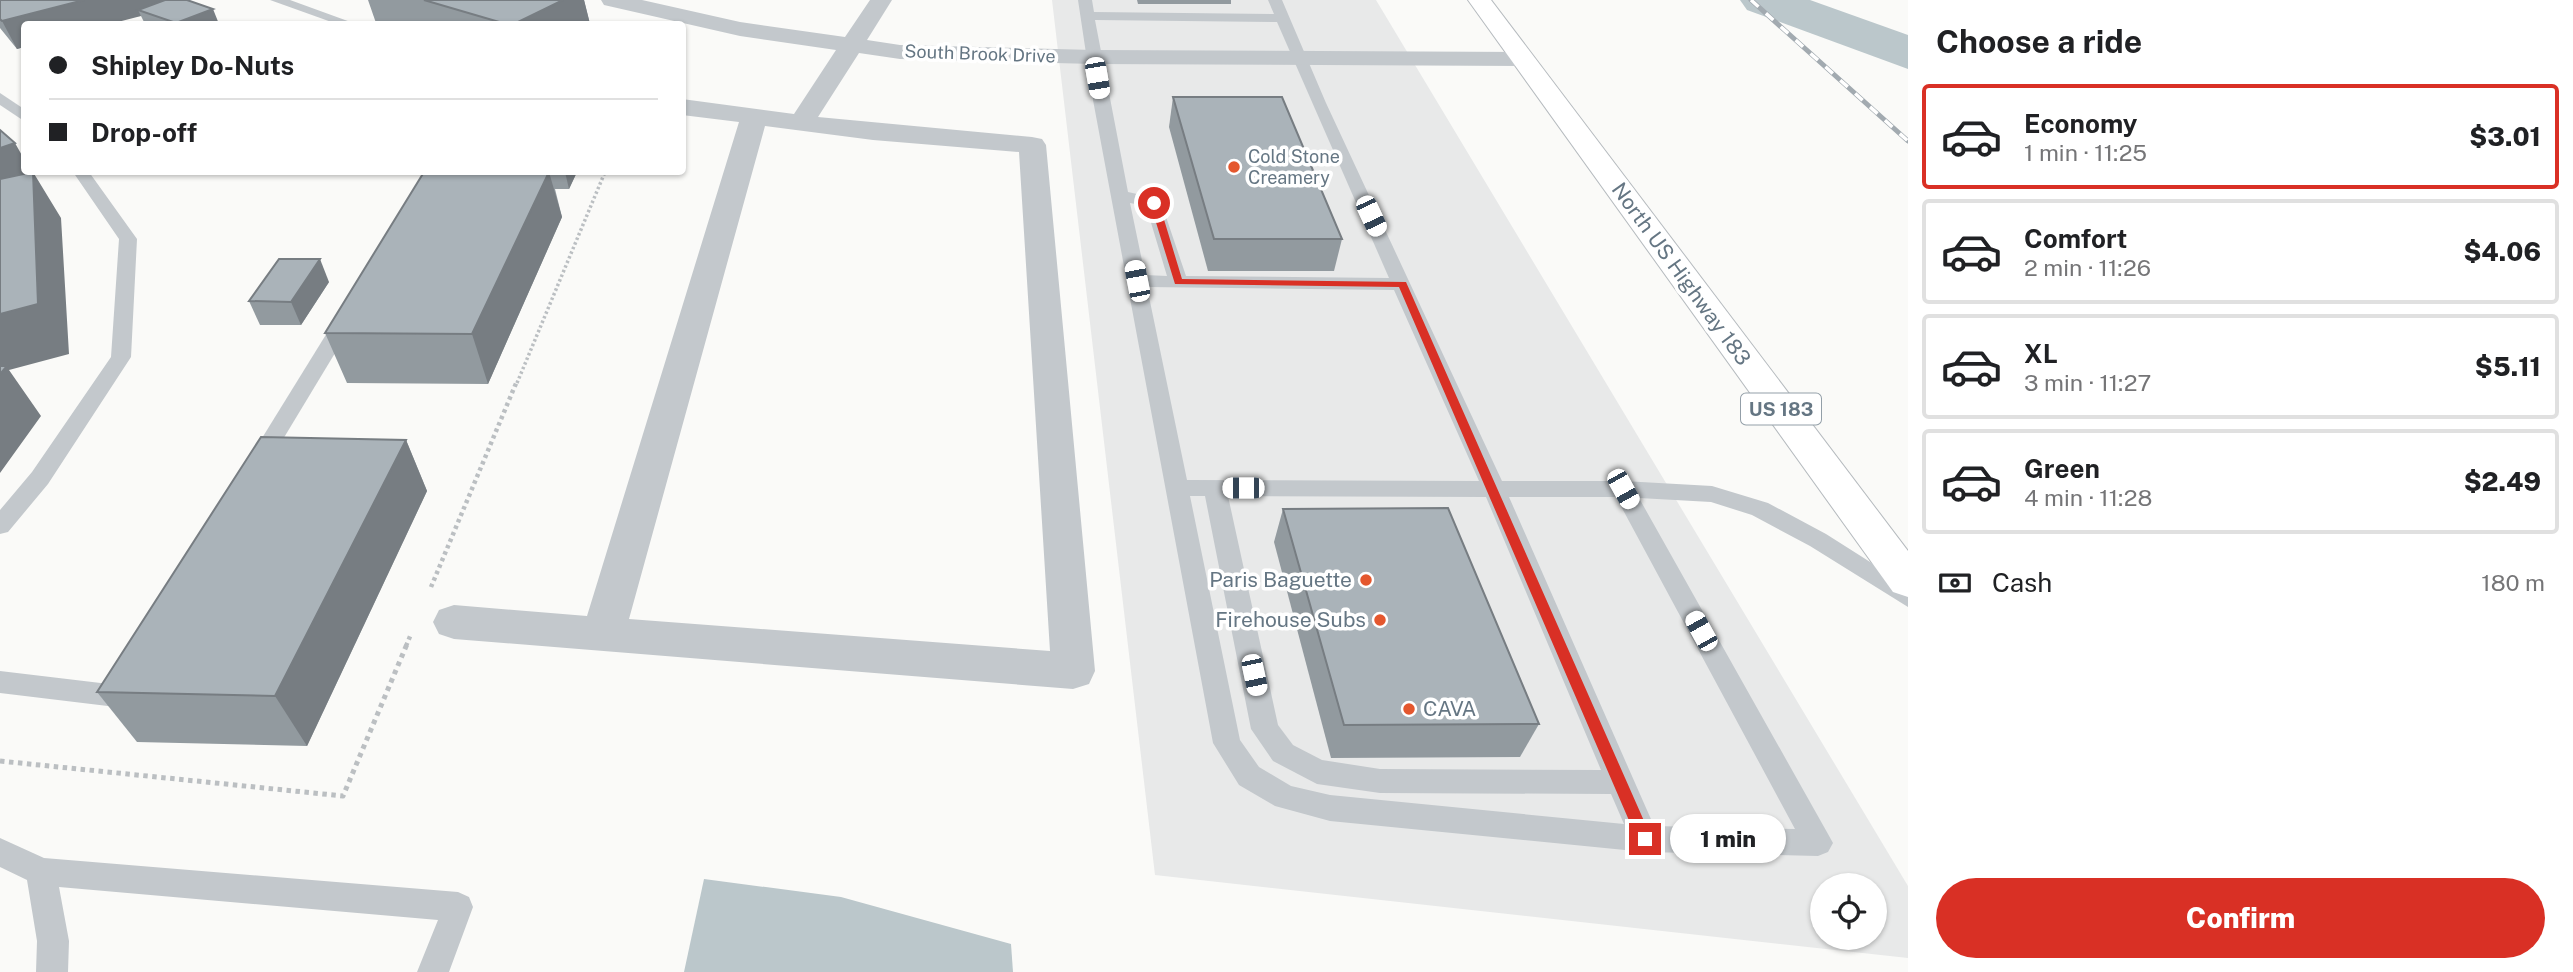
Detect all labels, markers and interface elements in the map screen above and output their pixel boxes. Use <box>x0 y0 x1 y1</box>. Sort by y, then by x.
text: Choose a ride <box>1936 23 2142 60</box>
street label: South Brook Drive <box>904 40 1056 67</box>
text: Shipley Do-Nuts <box>91 50 294 81</box>
car <box>1084 55 1111 101</box>
icon: car <box>1940 105 2003 168</box>
text: Economy <box>2024 108 2137 139</box>
text: Drop-off <box>91 117 197 148</box>
text: $3.01 <box>2469 121 2541 152</box>
text: 1 min · 11:25 <box>2024 139 2147 166</box>
place label: Cold Stone Creamery <box>1248 146 1340 188</box>
marker: Cold Stone Creamery <box>1226 159 1242 175</box>
street label: North US Highway 183 <box>1607 177 1756 370</box>
route start <box>1138 187 1170 219</box>
car <box>1353 193 1390 239</box>
icon: car <box>1940 220 2003 283</box>
text: Comfort <box>2024 223 2127 254</box>
text: $4.06 <box>2463 236 2541 267</box>
text: 2 min · 11:26 <box>2024 254 2151 281</box>
car <box>1123 258 1152 304</box>
icon: car <box>1940 335 2003 398</box>
text: XL <box>2024 338 2058 369</box>
text: $5.11 <box>2475 351 2541 382</box>
text: 3 min · 11:27 <box>2024 369 2151 396</box>
road number: US 183 <box>1741 394 1821 424</box>
icon: car <box>1940 450 2003 513</box>
text: Green <box>2024 453 2100 484</box>
car <box>1604 466 1643 512</box>
text: $2.49 <box>2464 466 2541 497</box>
car <box>1223 478 1265 499</box>
text: 4 min · 11:28 <box>2024 484 2152 511</box>
icon: cash <box>1936 564 1974 602</box>
place label: Paris Baguette <box>1209 567 1352 592</box>
text: Cash <box>1992 567 2052 598</box>
text: 180 m <box>2481 569 2545 596</box>
marker: Paris Baguette <box>1358 572 1374 588</box>
place label: Firehouse Subs <box>1215 607 1366 632</box>
car <box>1682 608 1721 654</box>
marker: Firehouse Subs <box>1372 612 1388 628</box>
car <box>1240 652 1269 698</box>
place label: CAVA <box>1423 696 1476 721</box>
marker: CAVA <box>1401 701 1417 717</box>
callout: 1 min <box>1670 814 1785 864</box>
route end <box>1629 823 1661 855</box>
text: 1 min <box>1700 825 1756 852</box>
map controls <box>1810 873 1887 950</box>
button: locate <box>1810 873 1887 950</box>
button: Confirm <box>1936 878 2545 958</box>

